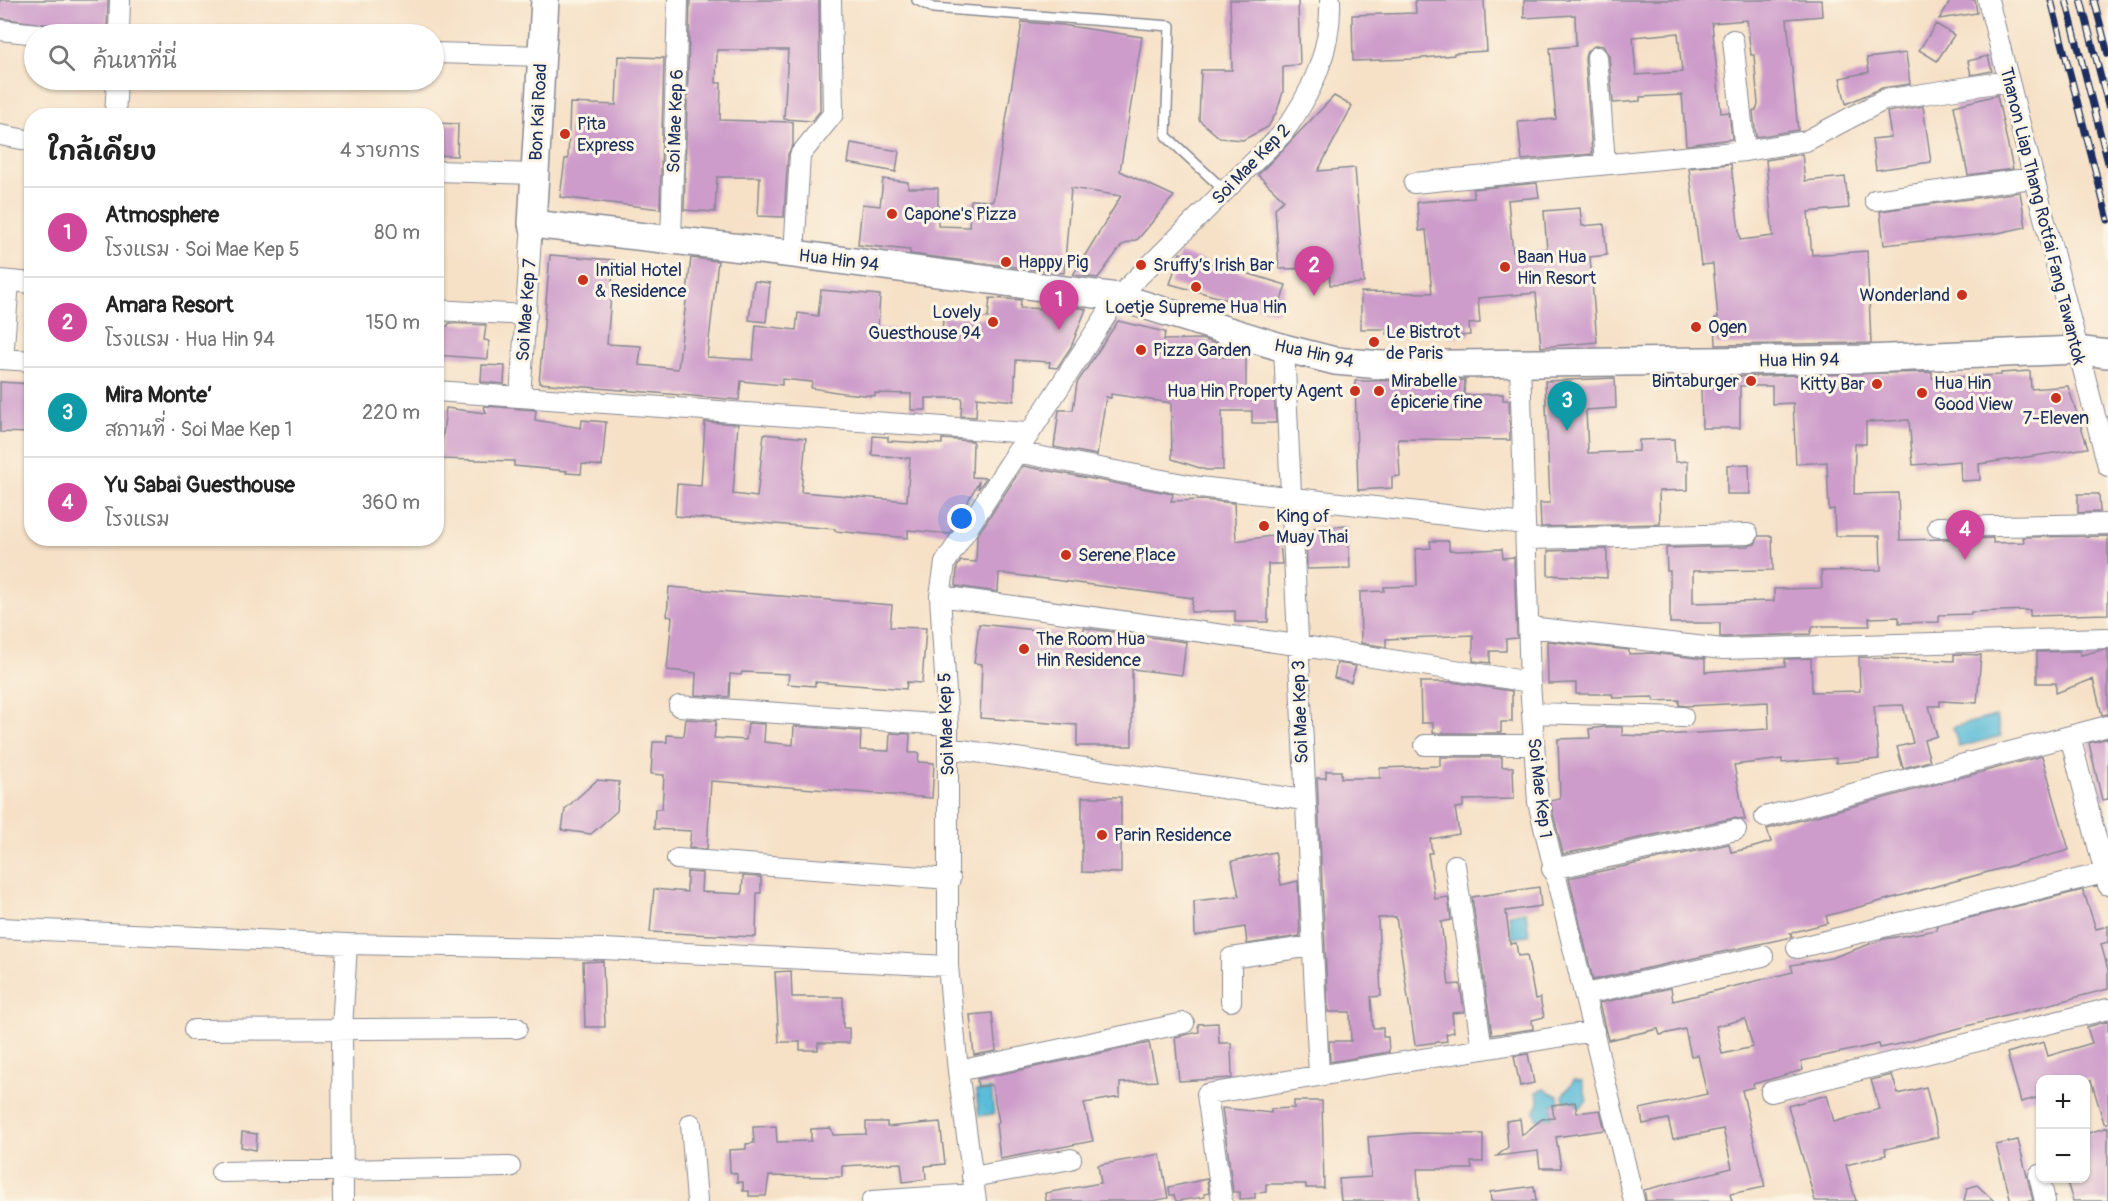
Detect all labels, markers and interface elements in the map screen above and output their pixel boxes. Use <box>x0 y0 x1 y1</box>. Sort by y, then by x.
search box <box>24 24 444 90</box>
icon: search <box>45 41 78 74</box>
text: ค้นหาที่นี่ <box>93 47 177 75</box>
street label: Bon Kai Road <box>524 63 553 161</box>
street label: Thanon Liap Thang Rotfai Fang Tawantok <box>1994 65 2091 368</box>
street label: Soi Mae Kep 6 <box>662 69 689 173</box>
place label: Pita Express <box>577 113 634 157</box>
street label: Soi Mae Kep 2 <box>1207 119 1296 210</box>
marker: Pita Express <box>558 127 572 141</box>
text: ใกล้เคียง <box>48 136 156 168</box>
text: 4 รายการ <box>340 138 420 163</box>
text: Atmosphere <box>105 201 219 229</box>
place label: Capone's Pizza <box>904 203 1016 226</box>
marker: Capone's Pizza <box>885 207 899 221</box>
text: 1 <box>64 220 71 245</box>
text: 80 m <box>374 220 420 245</box>
text: โรงแรม · Soi Mae Kep 5 <box>105 237 300 262</box>
street label: Hua Hin 94 <box>797 244 881 277</box>
pin: 2 <box>1294 246 1334 296</box>
place label: Baan Hua Hin Resort <box>1517 246 1597 290</box>
place label: Happy Pig <box>1018 251 1089 274</box>
place label: Sruffy’s Irish Bar <box>1153 254 1275 277</box>
marker: Happy Pig <box>999 255 1013 269</box>
street label: Soi Mae Kep 7 <box>511 257 542 362</box>
marker: Sruffy’s Irish Bar <box>1134 258 1148 272</box>
place label: Initial Hotel & Residence <box>595 259 687 303</box>
marker: Baan Hua Hin Resort <box>1498 260 1512 274</box>
marker: Initial Hotel & Residence <box>576 273 590 287</box>
pin: 1 <box>1040 280 1078 330</box>
marker: Loetje Supreme Hua Hin <box>1189 280 1203 294</box>
place label: Wonderland <box>1860 284 1950 307</box>
marker: Wonderland <box>1955 288 1969 302</box>
text: Amara Resort <box>105 291 233 319</box>
place label: Loetje Supreme Hua Hin <box>1105 296 1287 319</box>
place label: Lovely Guesthouse 94 <box>868 301 982 345</box>
text: 2 <box>62 310 73 335</box>
text: 150 m <box>366 310 420 335</box>
marker: Lovely Guesthouse 94 <box>986 315 1000 329</box>
place label: Ogen <box>1708 316 1747 339</box>
marker: Ogen <box>1689 320 1703 334</box>
place label: Le Bistrot de Paris <box>1386 321 1461 365</box>
text: โรงแรม · Hua Hin 94 <box>105 327 275 352</box>
street label: Hua Hin 94 <box>1272 334 1356 373</box>
marker: Le Bistrot de Paris <box>1367 335 1381 349</box>
place label: Pizza Garden <box>1153 339 1251 362</box>
marker: Pizza Garden <box>1134 343 1148 357</box>
street label: Hua Hin 94 <box>1758 348 1840 373</box>
place label: Mirabelle épicerie fine <box>1391 370 1482 414</box>
place label: Bintaburger <box>1651 370 1740 393</box>
place label: Hua Hin Good View <box>1934 372 2013 416</box>
place label: Kitty Bar <box>1800 373 1866 396</box>
marker: Bintaburger <box>1744 374 1758 388</box>
marker: Kitty Bar <box>1870 377 1884 391</box>
place label: Hua Hin Property Agent <box>1167 380 1344 403</box>
text: Mira Monte’ <box>105 381 212 409</box>
pin: 3 <box>1548 382 1586 431</box>
marker: Hua Hin Property Agent <box>1348 384 1362 398</box>
marker: Mirabelle épicerie fine <box>1372 384 1386 398</box>
marker: Hua Hin Good View <box>1915 386 1929 400</box>
marker: 7-Eleven <box>2049 391 2063 405</box>
text: 3 <box>62 400 73 425</box>
text: 220 m <box>362 400 420 425</box>
place label: 7-Eleven <box>2023 407 2089 430</box>
text: สถานที่ · Soi Mae Kep 1 <box>105 417 292 442</box>
text: Yu Sabai Guesthouse <box>105 471 295 499</box>
text: 4 <box>62 490 73 515</box>
text: 360 m <box>361 490 420 515</box>
your location <box>947 504 976 533</box>
place label: King of Muay Thai <box>1276 505 1348 549</box>
text: โรงแรม <box>105 507 170 532</box>
pin: 4 <box>1946 510 1984 560</box>
marker: King of Muay Thai <box>1257 519 1271 533</box>
place label: Serene Place <box>1078 544 1176 567</box>
marker: Serene Place <box>1059 548 1073 562</box>
place label: The Room Hua Hin Residence <box>1036 628 1145 672</box>
marker: The Room Hua Hin Residence <box>1017 642 1031 656</box>
street label: Soi Mae Kep 3 <box>1287 660 1314 764</box>
street label: Soi Mae Kep 5 <box>933 672 960 776</box>
street label: Soi Mae Kep 1 <box>1522 737 1557 839</box>
place label: Parin Residence <box>1114 824 1232 847</box>
marker: Parin Residence <box>1095 828 1109 842</box>
map controls <box>2036 1075 2090 1183</box>
button: + <box>2036 1075 2090 1129</box>
button: − <box>2036 1129 2090 1183</box>

